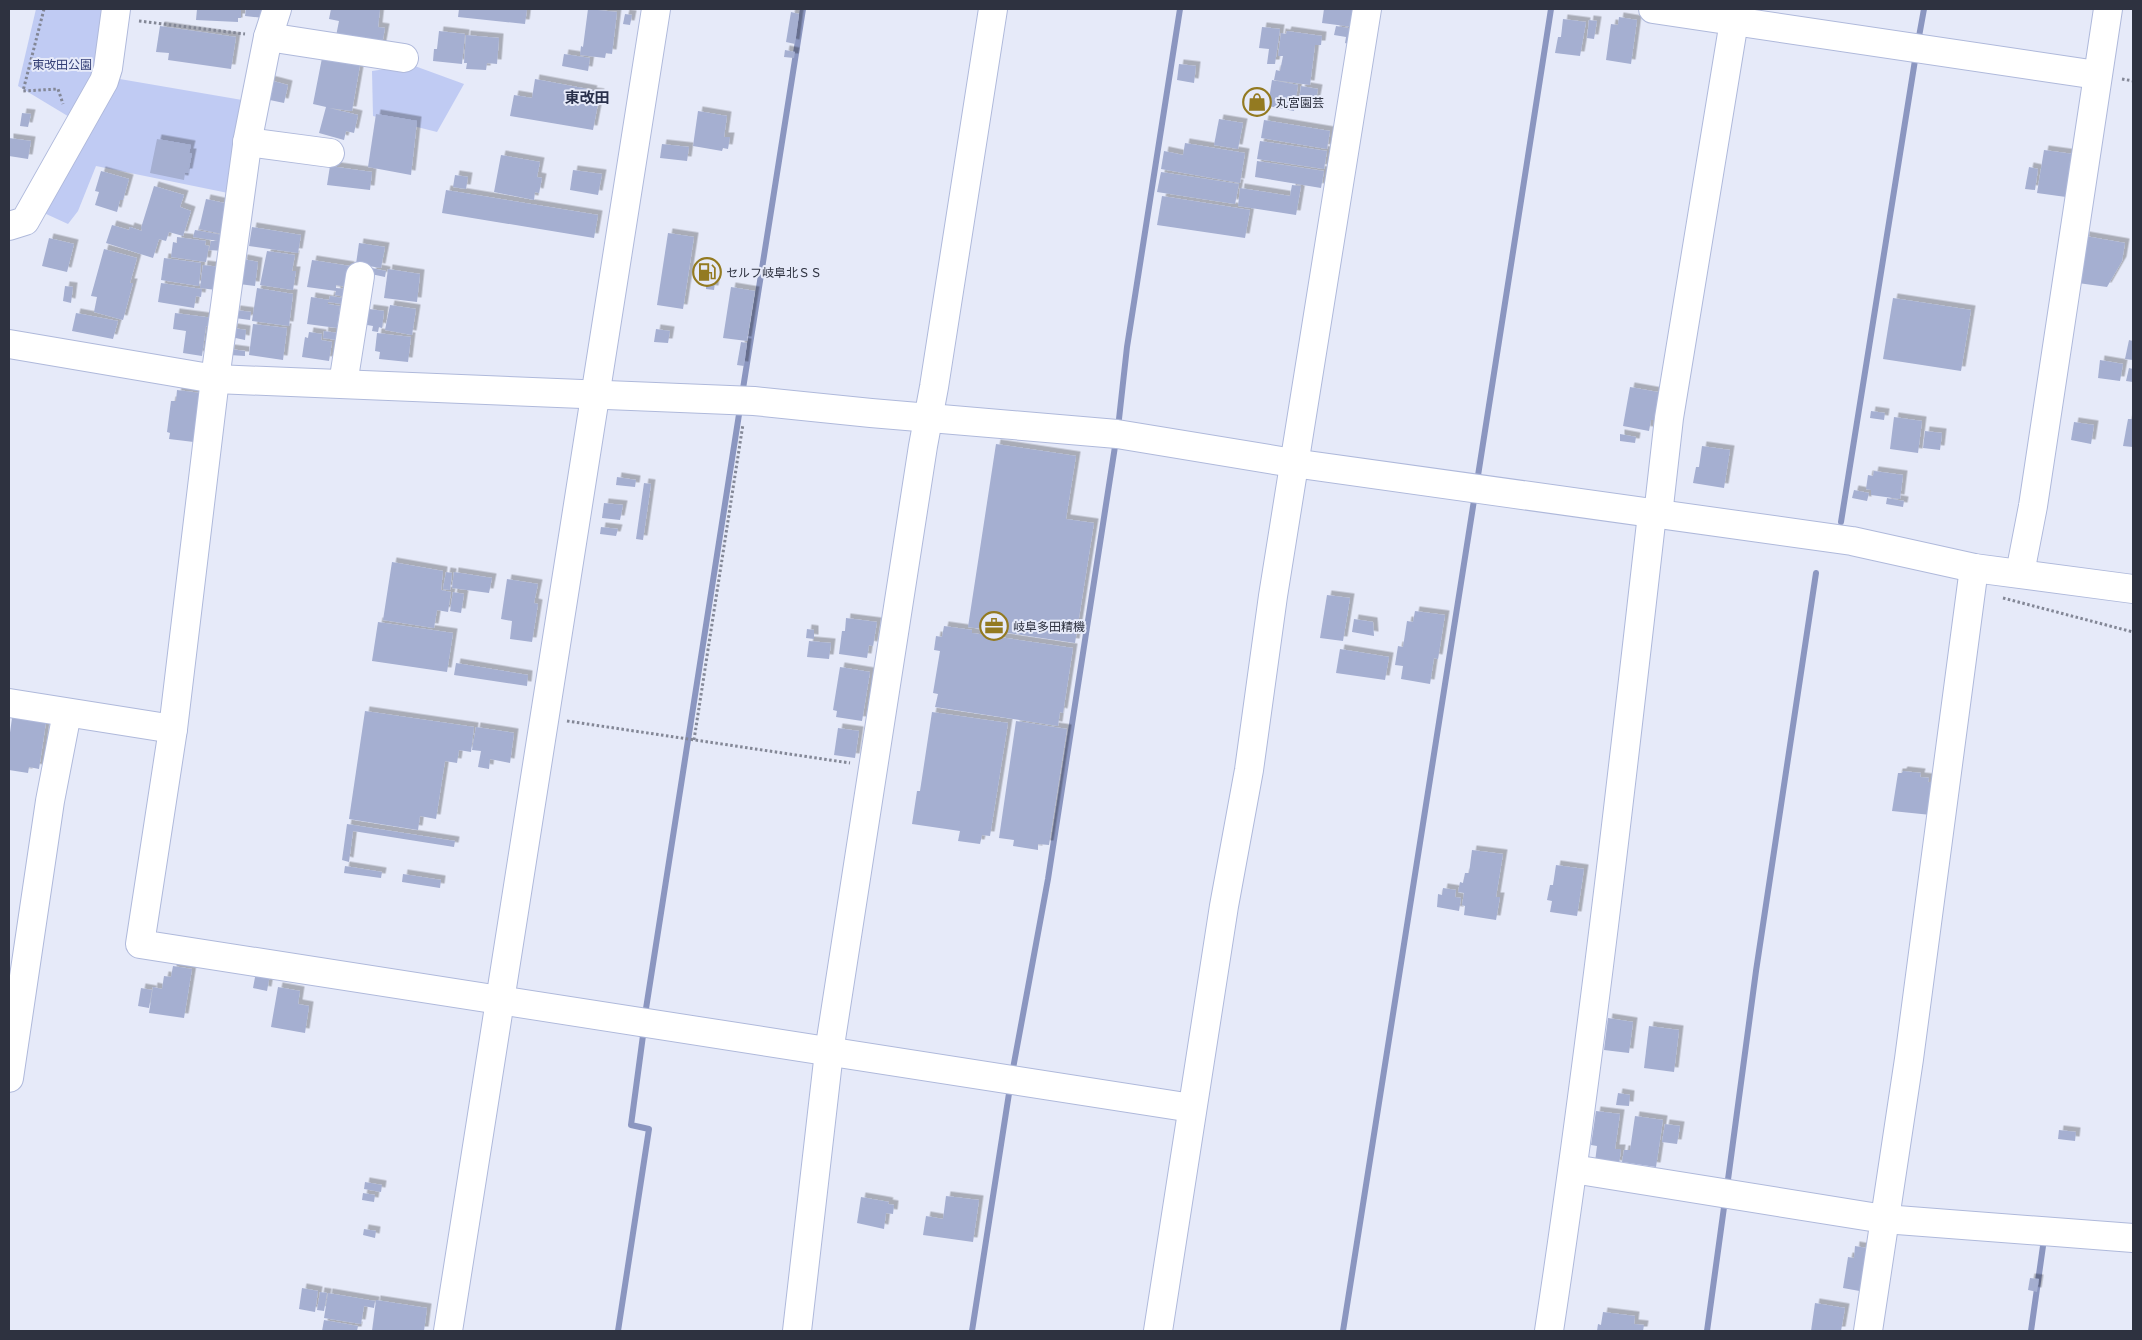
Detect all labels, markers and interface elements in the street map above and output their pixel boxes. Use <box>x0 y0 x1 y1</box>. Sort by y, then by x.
park label: 東改田公園 <box>32 57 92 72</box>
shop icon: 丸宮園芸 <box>1242 87 1272 117</box>
district label: 東改田 <box>564 88 610 107</box>
place label: 丸宮園芸 <box>1276 95 1324 110</box>
fuel station icon: セルフ岐阜北ＳＳ <box>692 257 722 287</box>
place label: セルフ岐阜北ＳＳ <box>726 265 822 280</box>
office icon: 岐阜多田精機 <box>979 611 1009 641</box>
place label: 岐阜多田精機 <box>1013 619 1085 634</box>

